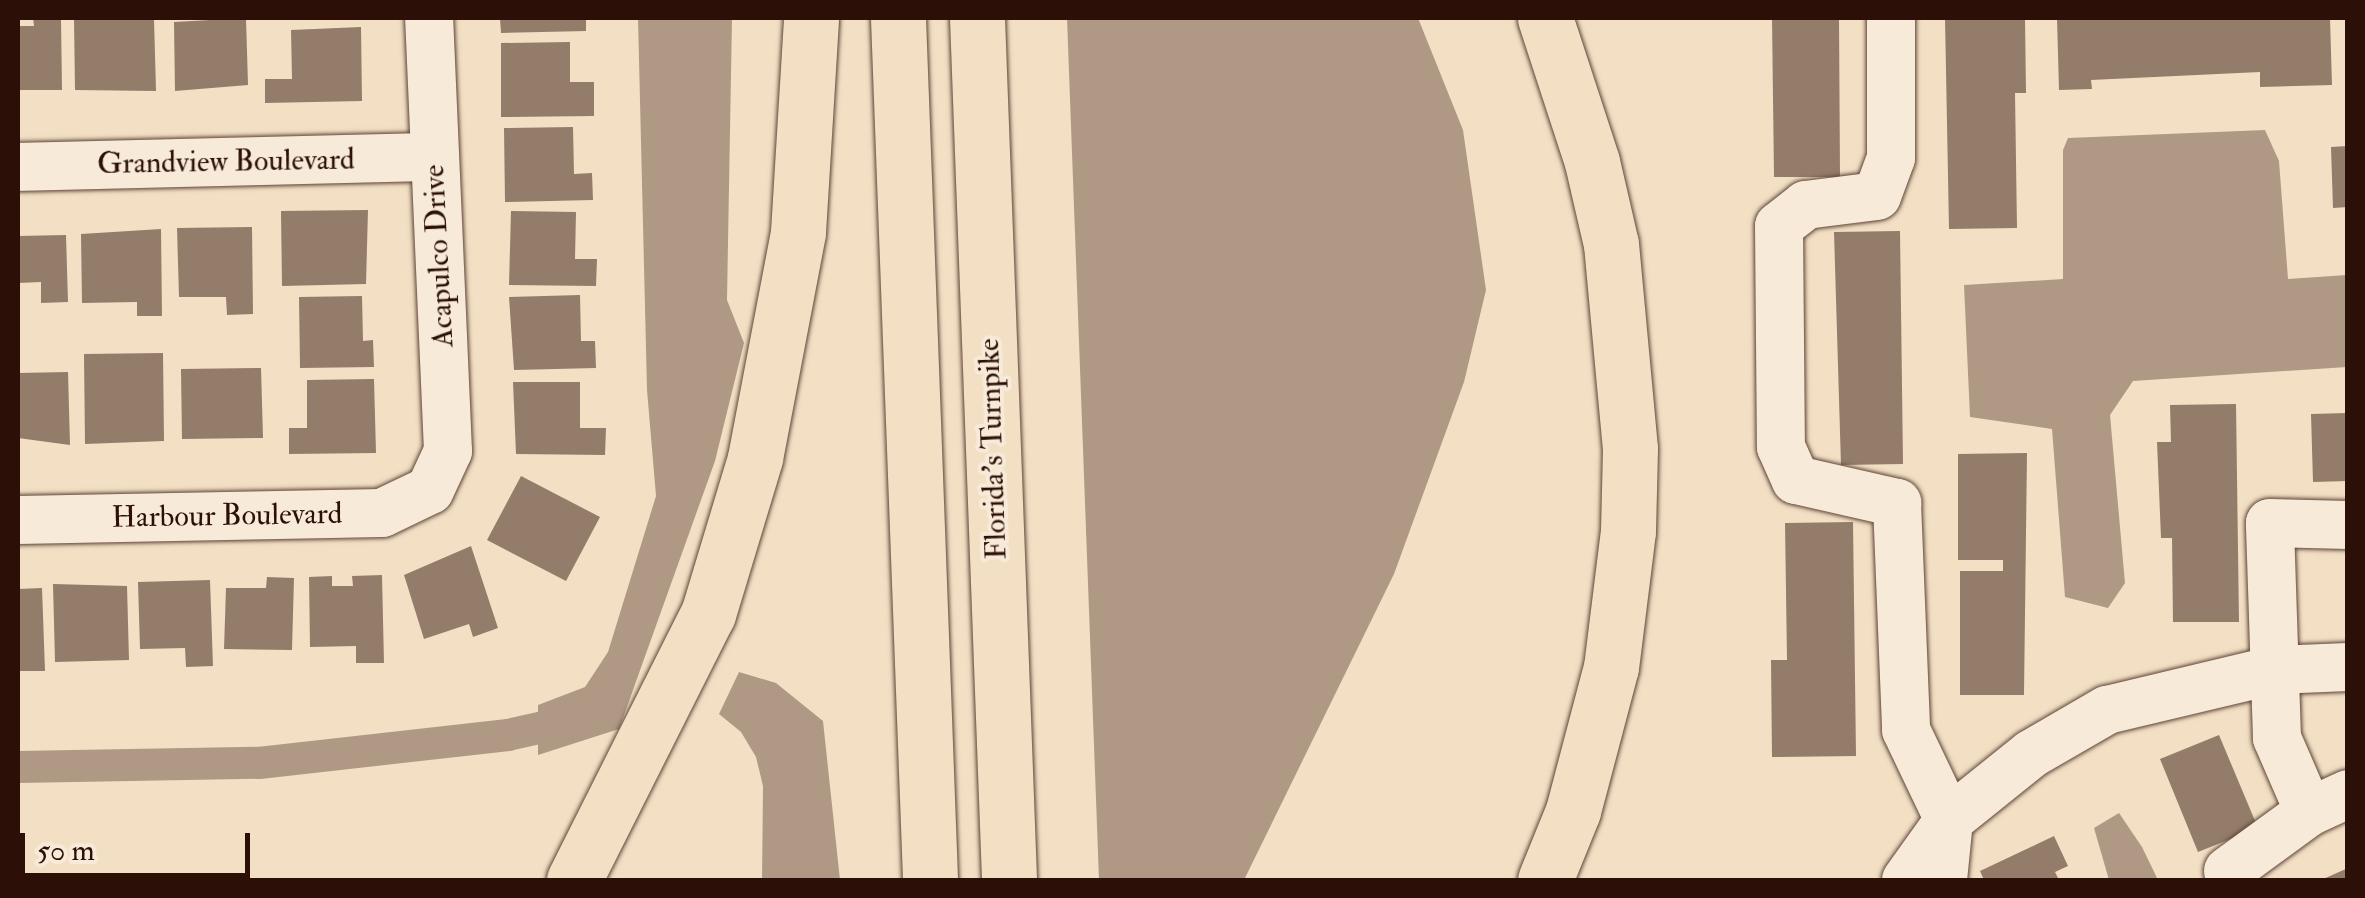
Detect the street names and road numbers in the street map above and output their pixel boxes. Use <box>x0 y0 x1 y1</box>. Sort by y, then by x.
street label: Grandview Boulevard <box>97 142 355 182</box>
street label: Acapulco Drive <box>416 164 462 348</box>
street label: Florida's Turnpike <box>971 338 1015 560</box>
street label: Harbour Boulevard <box>111 496 343 536</box>

